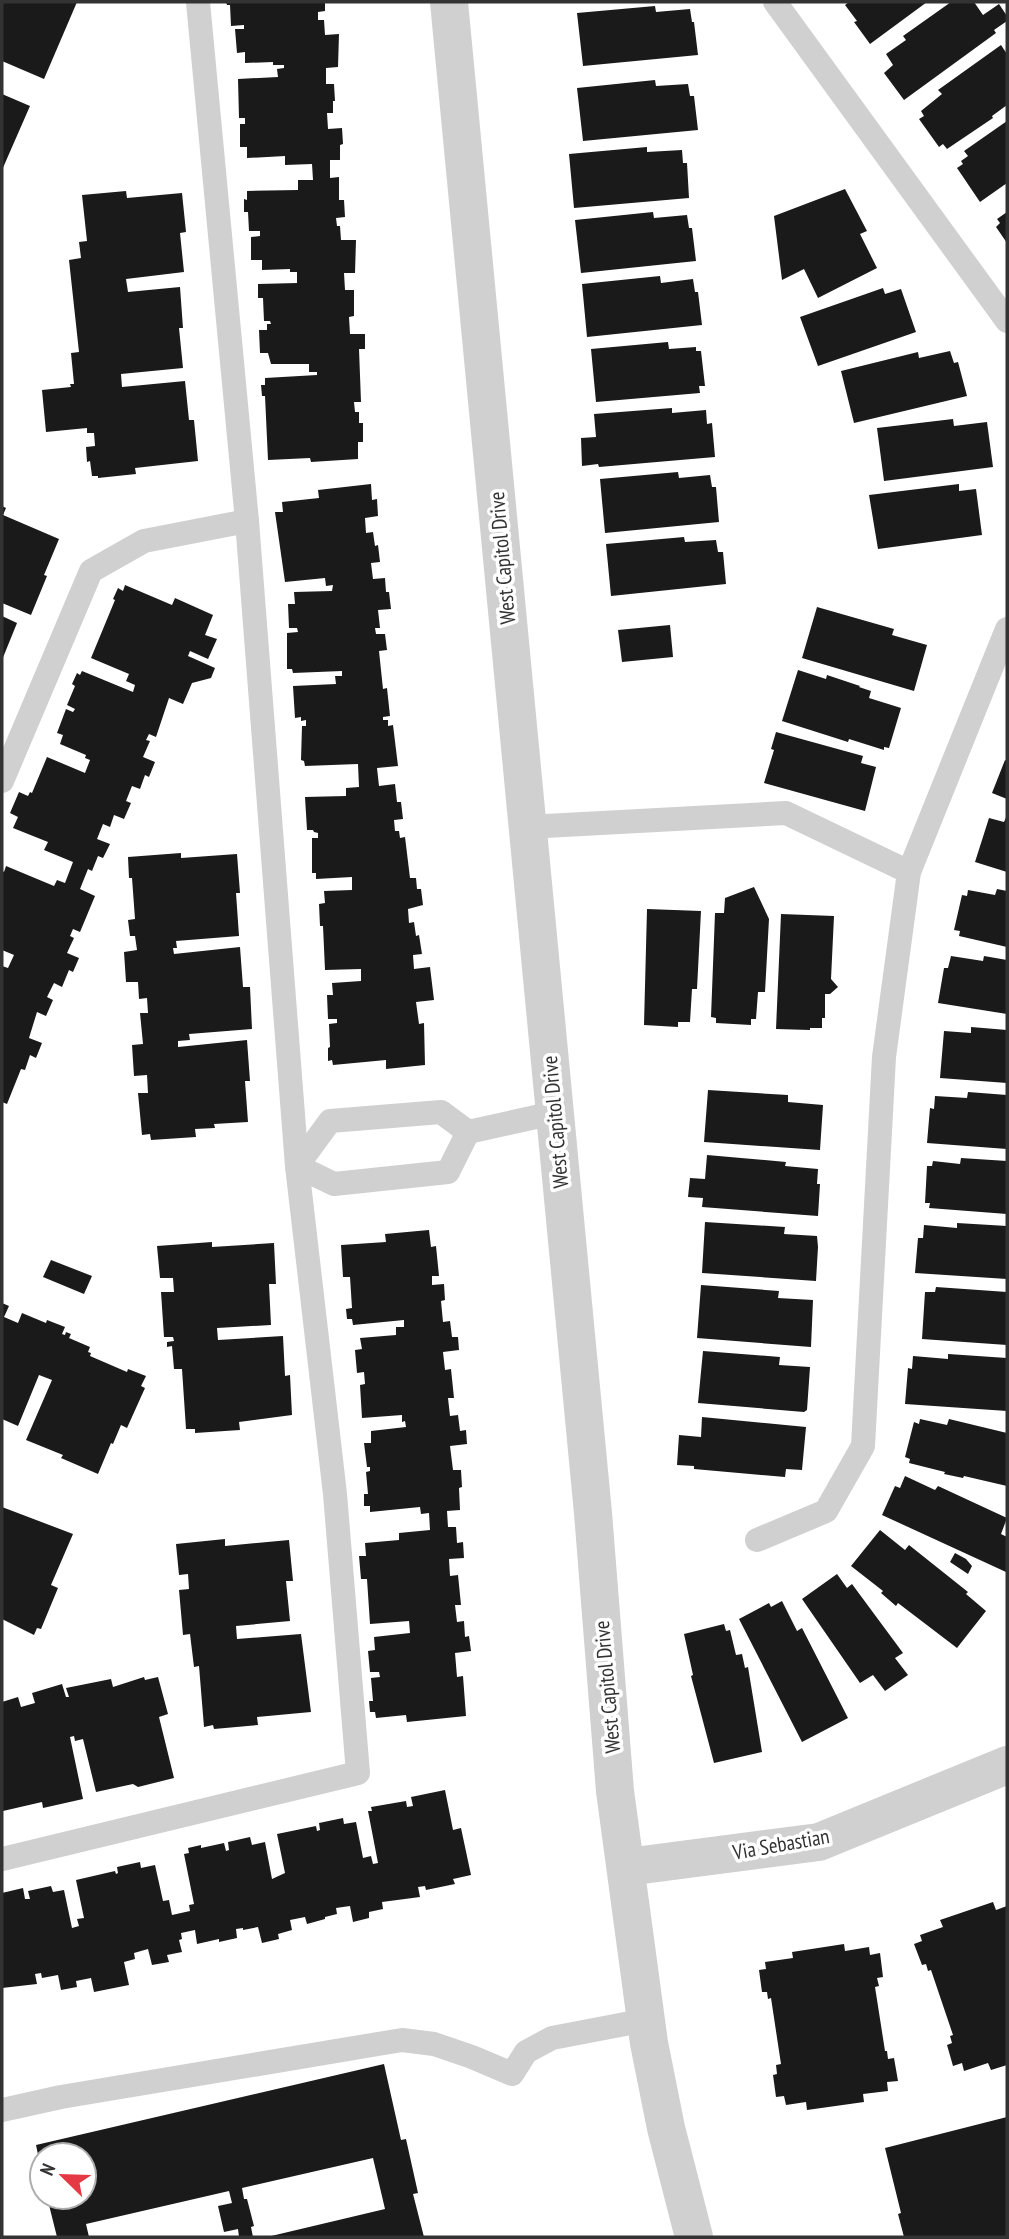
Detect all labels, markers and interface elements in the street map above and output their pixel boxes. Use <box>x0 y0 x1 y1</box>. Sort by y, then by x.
street label: West Capitol Drive <box>483 491 521 625</box>
street label: West Capitol Drive <box>536 1055 574 1189</box>
street label: West Capitol Drive <box>588 1620 626 1754</box>
street label: Via Sebastian <box>730 1822 831 1866</box>
north arrow <box>28 2141 98 2211</box>
text: N <box>34 2160 60 2179</box>

